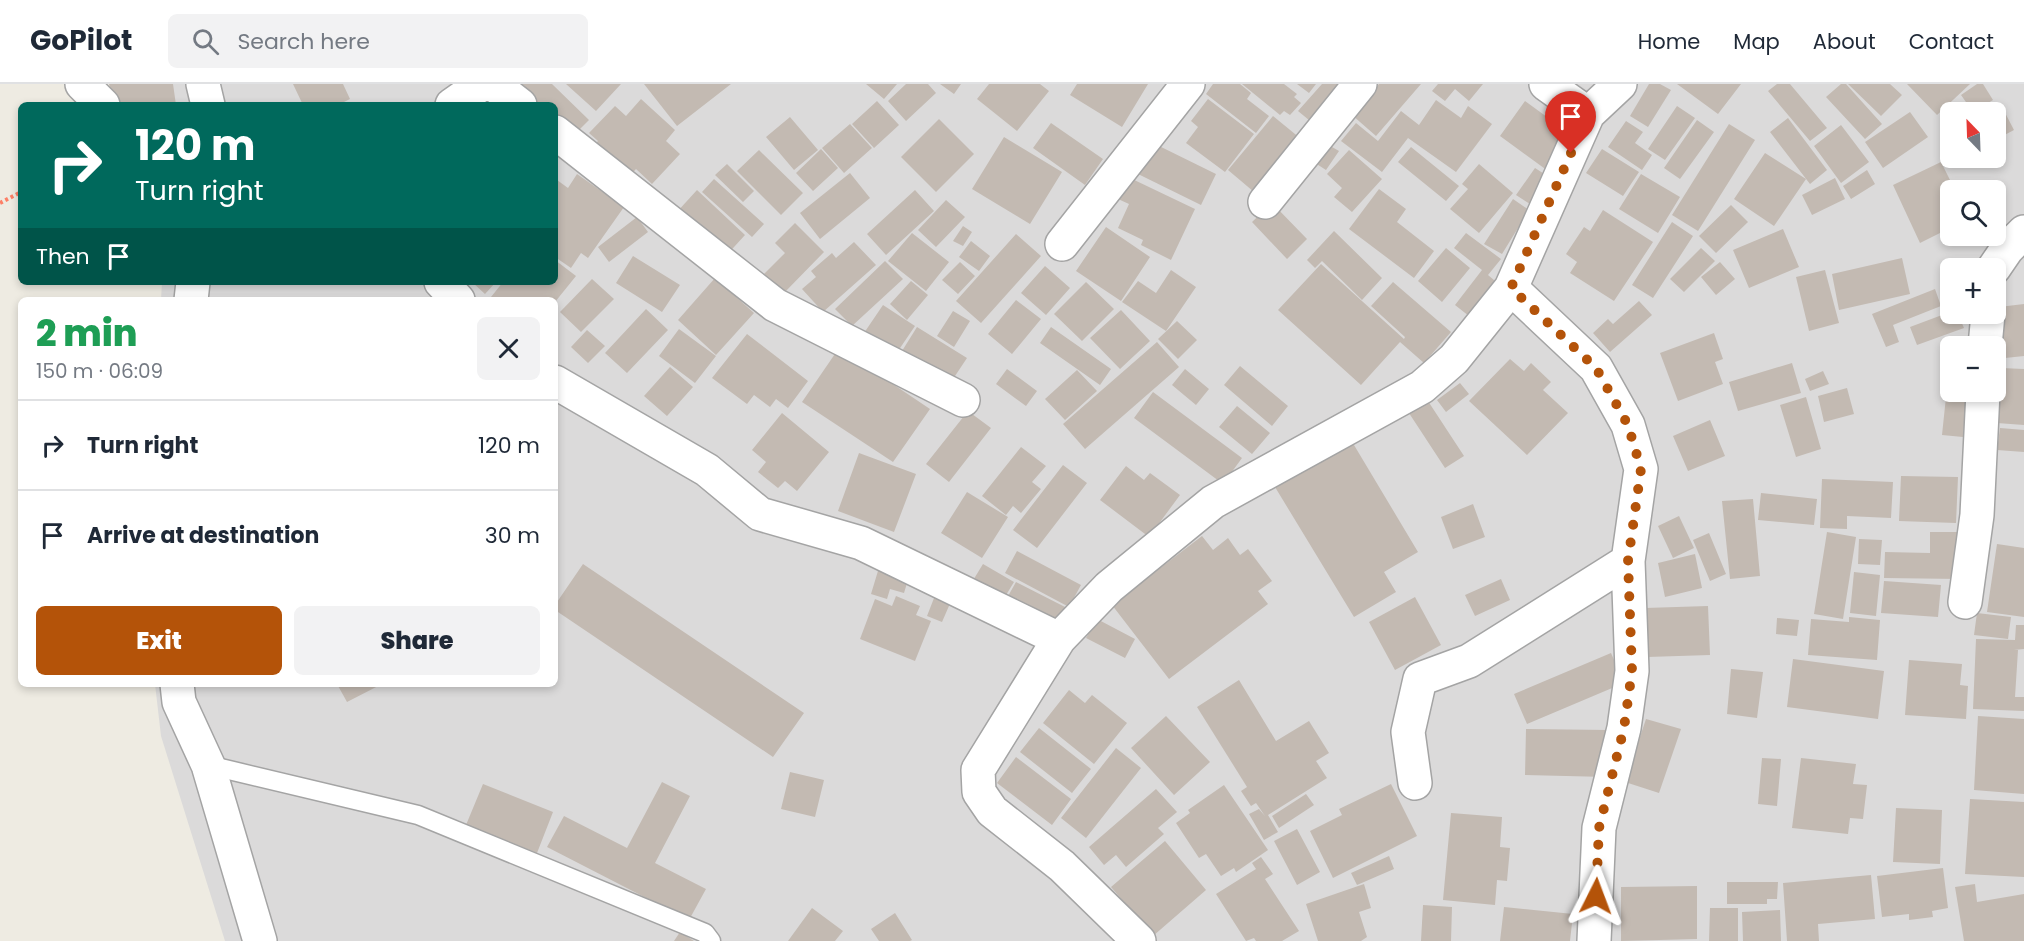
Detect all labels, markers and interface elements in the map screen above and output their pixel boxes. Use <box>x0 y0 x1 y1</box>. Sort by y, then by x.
search box <box>168 14 588 68</box>
text: GoPilot <box>30 21 132 60</box>
icon: search <box>189 25 222 58</box>
text: Search here <box>237 26 370 57</box>
text: Home <box>1638 27 1700 56</box>
text: Map <box>1733 27 1780 56</box>
text: About <box>1813 27 1876 56</box>
text: Contact <box>1909 27 1994 56</box>
pin <box>1545 91 1596 153</box>
icon: arrive <box>1554 100 1587 133</box>
north arrow <box>1940 102 2006 168</box>
map controls <box>1940 102 2006 402</box>
text: 120 m <box>135 116 256 175</box>
icon: right <box>36 126 114 204</box>
text: Turn right <box>135 172 264 209</box>
button: search <box>1940 180 2006 246</box>
icon: arrive <box>102 240 135 273</box>
text: Then <box>36 241 90 272</box>
button: + <box>1940 258 2006 324</box>
text: 2 min <box>36 308 138 359</box>
button: close <box>477 317 540 380</box>
button: − <box>1940 336 2006 402</box>
text: 150 m · 06:09 <box>36 357 163 385</box>
icon: right <box>36 429 69 462</box>
text: Turn right <box>87 430 198 461</box>
text: 120 m <box>478 430 540 461</box>
icon: arrive <box>36 519 69 552</box>
text: Arrive at destination <box>87 520 319 551</box>
text: 30 m <box>485 520 540 551</box>
button: Exit <box>36 606 282 675</box>
button: Share <box>294 606 540 675</box>
position arrow <box>1564 864 1628 928</box>

